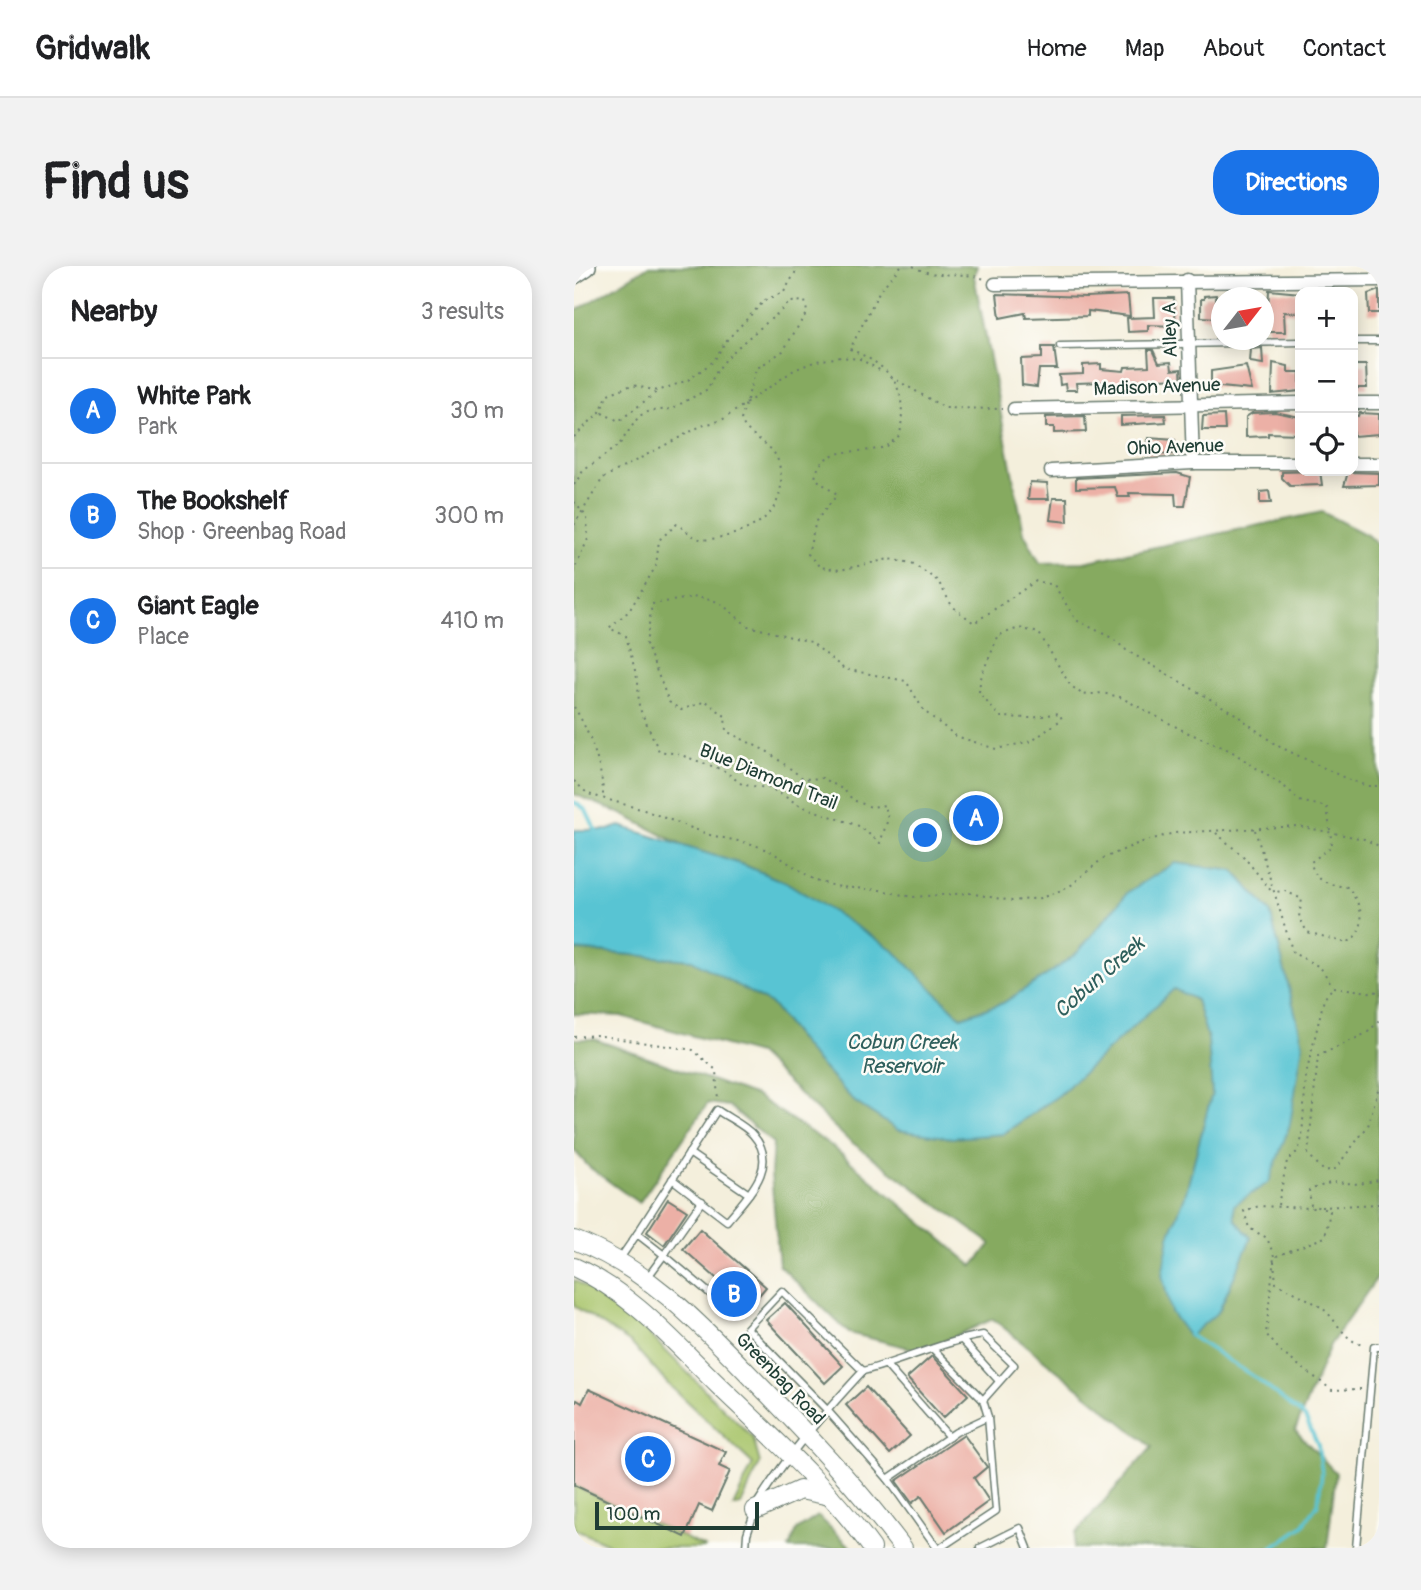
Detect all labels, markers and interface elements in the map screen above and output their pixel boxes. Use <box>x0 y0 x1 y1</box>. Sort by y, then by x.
text: Gridwalk <box>35 28 150 69</box>
text: Home <box>1026 34 1087 63</box>
text: Map <box>1125 34 1165 63</box>
text: About <box>1203 34 1265 63</box>
text: Contact <box>1303 34 1386 63</box>
button: Directions <box>1213 150 1379 215</box>
text: Find us <box>42 152 189 213</box>
north arrow <box>1211 287 1274 350</box>
map controls <box>1295 287 1358 476</box>
button: + <box>1295 287 1358 350</box>
text: Nearby <box>70 293 157 330</box>
text: 3 results <box>421 297 504 326</box>
street label: Alley A <box>1157 302 1183 358</box>
button: − <box>1295 350 1358 413</box>
street label: Madison Avenue <box>1093 373 1222 401</box>
text: White Park <box>137 380 251 412</box>
text: A <box>86 396 100 425</box>
text: 30 m <box>450 396 504 425</box>
text: Park <box>137 412 177 441</box>
button: locate <box>1295 413 1358 476</box>
street label: Ohio Avenue <box>1126 433 1225 461</box>
text: The Bookshelf <box>137 485 289 517</box>
text: B <box>86 501 100 530</box>
text: 300 m <box>434 501 504 530</box>
text: Shop · Greenbag Road <box>137 517 346 546</box>
text: Giant Eagle <box>137 590 258 622</box>
text: C <box>86 606 100 635</box>
text: 410 m <box>441 606 504 635</box>
text: Place <box>137 622 189 651</box>
street label: Blue Diamond Trail <box>696 738 841 816</box>
pin: A <box>953 792 999 844</box>
your location <box>908 818 942 852</box>
water label: Cobun Creek <box>1049 929 1152 1024</box>
water label: Cobun Creek Reservoir <box>846 1029 960 1080</box>
pin: B <box>711 1268 757 1320</box>
street label: Greenbag Road <box>730 1327 830 1430</box>
pin: C <box>625 1433 671 1485</box>
scale bar <box>595 1499 760 1531</box>
text: 100 m <box>606 1502 660 1526</box>

